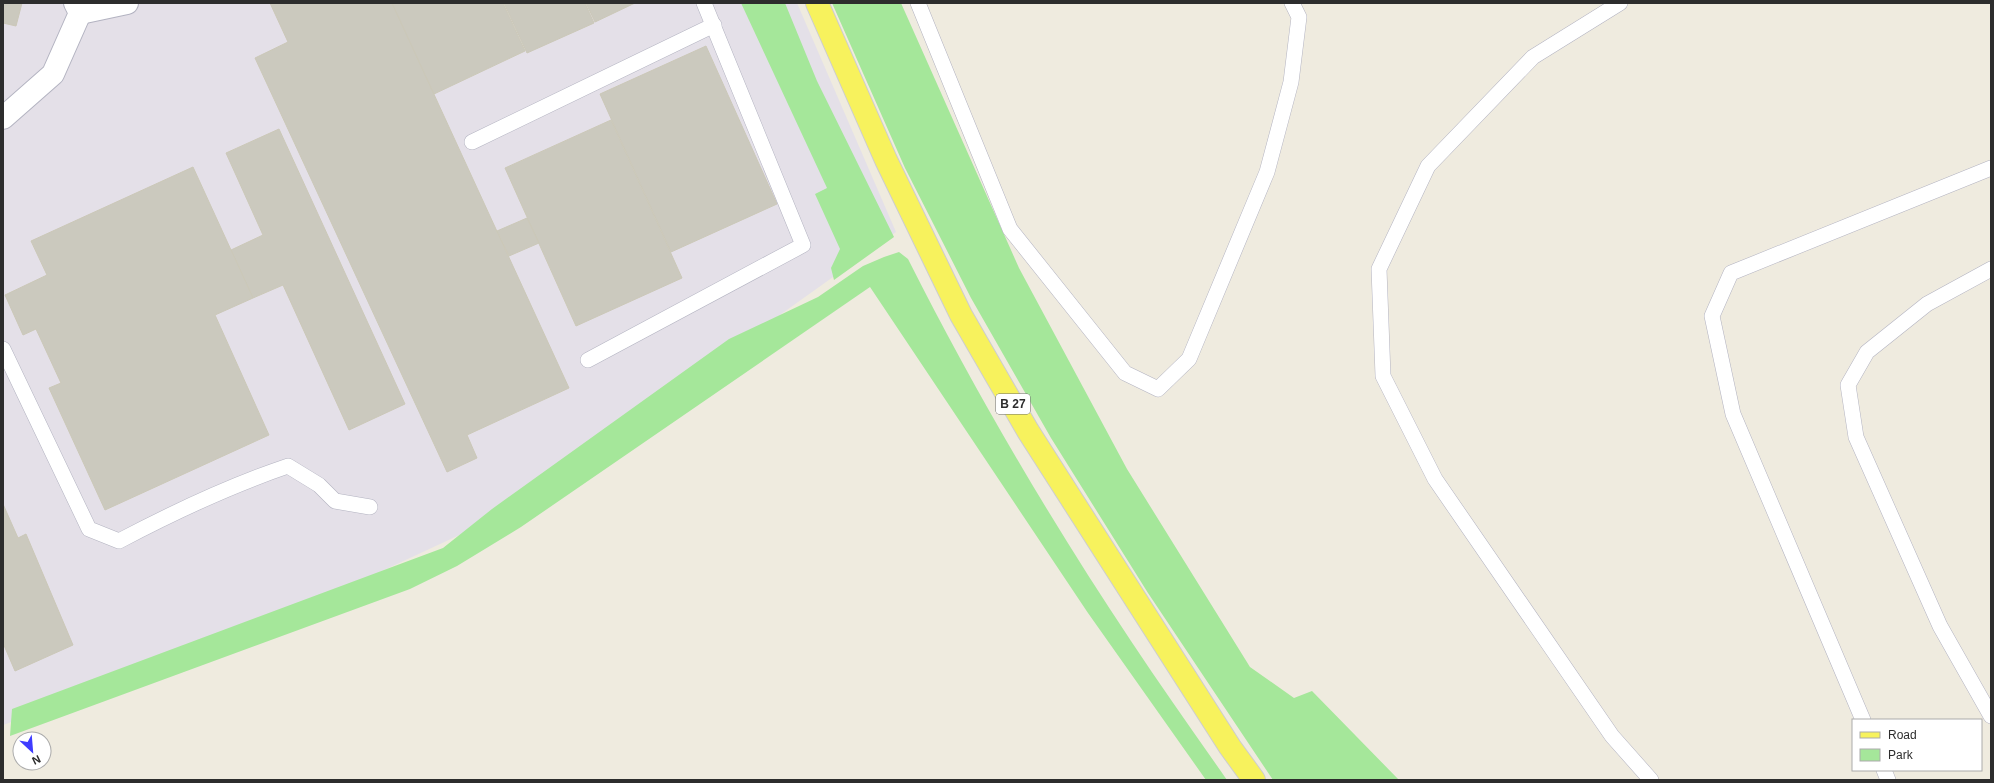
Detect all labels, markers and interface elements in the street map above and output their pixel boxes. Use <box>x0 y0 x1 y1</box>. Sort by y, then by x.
road number: B 27 <box>996 394 1030 414</box>
legend <box>1852 719 1982 771</box>
text: Road <box>1888 728 1917 742</box>
north arrow <box>12 731 52 771</box>
text: Park <box>1888 748 1914 762</box>
text: N <box>30 753 43 767</box>

